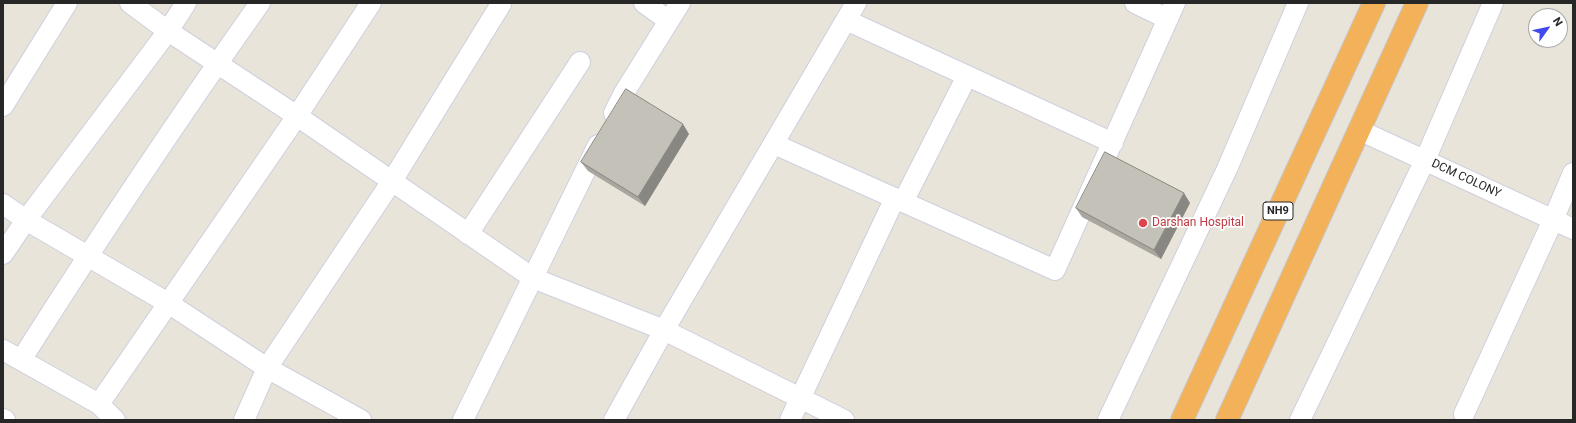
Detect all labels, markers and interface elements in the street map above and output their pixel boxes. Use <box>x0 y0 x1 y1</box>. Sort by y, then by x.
north arrow <box>1528 8 1568 48</box>
text: N <box>1550 15 1565 29</box>
street label: DCM COLONY <box>1429 157 1503 201</box>
road number: NH9 <box>1263 202 1293 220</box>
place label: Darshan Hospital <box>1152 216 1244 230</box>
marker: Darshan Hospital <box>1137 217 1149 229</box>

